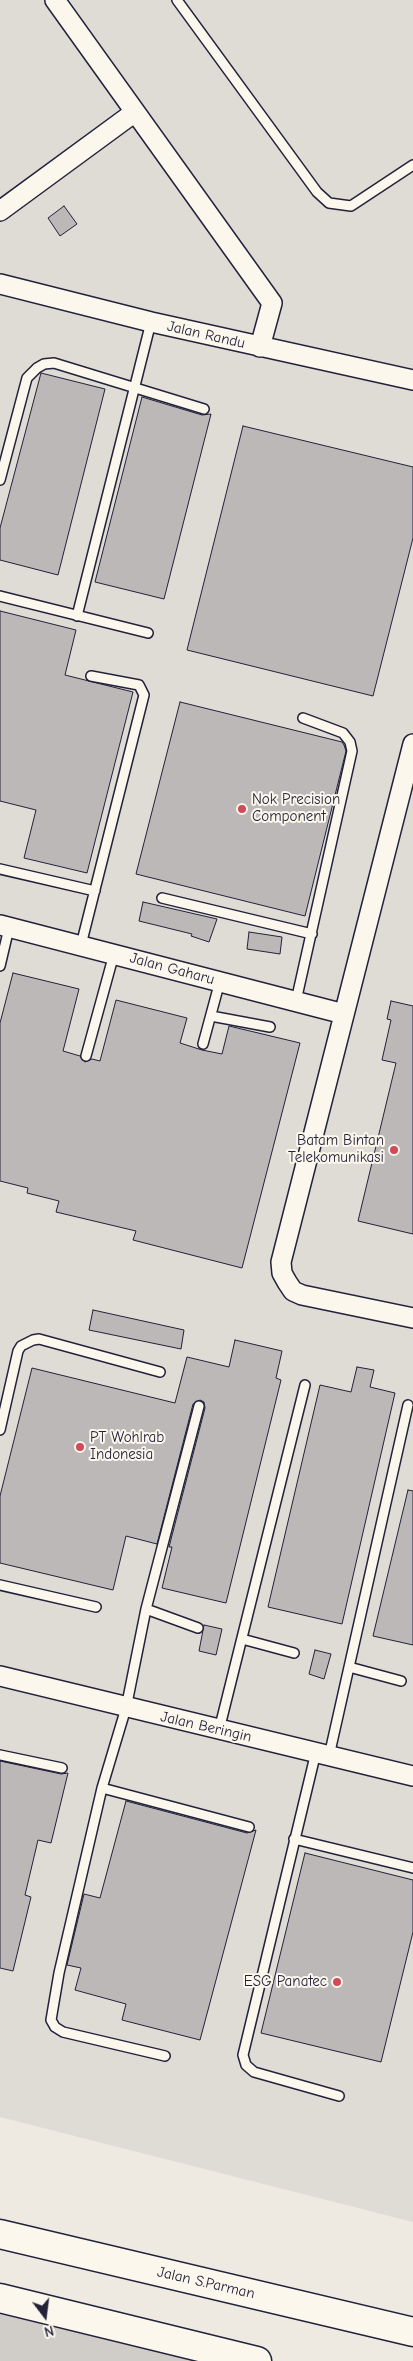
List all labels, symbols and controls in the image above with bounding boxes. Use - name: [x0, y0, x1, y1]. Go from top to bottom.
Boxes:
- street label: Jalan Randu: [165, 317, 247, 353]
- place label: Nok Precision Component: [252, 791, 340, 826]
- marker: Nok Precision Component: [236, 803, 248, 815]
- street label: Jalan Gaharu: [128, 949, 216, 989]
- place label: Batam Bintan Telekomunikasi: [288, 1132, 384, 1167]
- marker: Batam Bintan Telekomunikasi: [388, 1144, 400, 1156]
- place label: PT Wohlrab Indonesia: [90, 1429, 164, 1464]
- marker: PT Wohlrab Indonesia: [74, 1441, 86, 1453]
- street label: Jalan Beringin: [159, 1708, 253, 1746]
- place label: ESG Panatec: [244, 1973, 327, 1991]
- marker: ESG Panatec: [331, 1976, 343, 1988]
- street label: Jalan S.Parman: [156, 2263, 256, 2303]
- north arrow: [20, 2291, 70, 2341]
- text: N: [42, 2322, 56, 2340]

